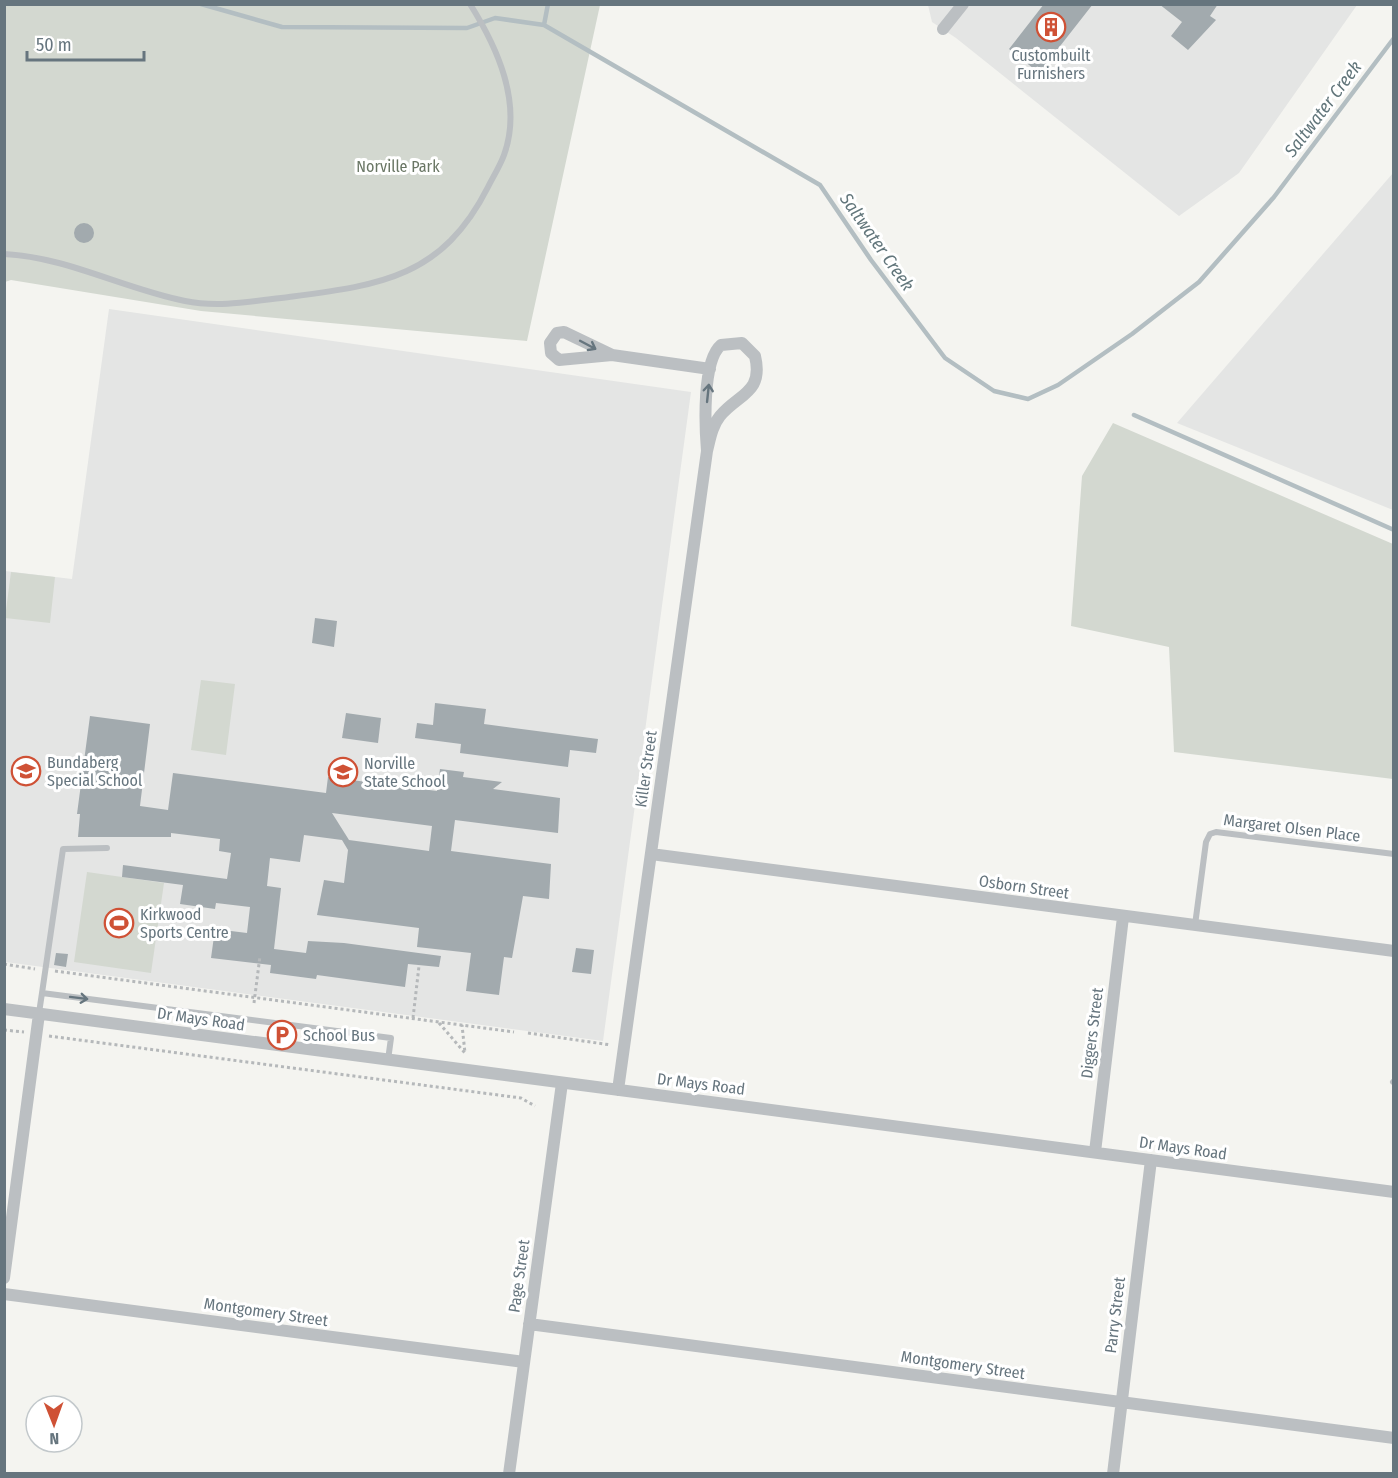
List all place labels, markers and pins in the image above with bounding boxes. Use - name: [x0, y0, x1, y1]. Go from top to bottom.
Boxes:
- building icon: Custombuilt Furnishers: [1035, 11, 1067, 43]
- place label: Custombuilt Furnishers: [1011, 46, 1091, 83]
- place label: Bundaberg Special School: [47, 753, 142, 790]
- place label: Norville State School: [364, 754, 446, 791]
- school or university icon: Bundaberg Special School: [10, 755, 42, 787]
- school or university icon: Norville State School: [327, 756, 359, 788]
- place label: Kirkwood Sports Centre: [140, 905, 229, 942]
- sports icon: Kirkwood Sports Centre: [103, 907, 135, 939]
- parking icon: School Bus: [266, 1019, 298, 1051]
- place label: School Bus: [303, 1026, 375, 1045]

